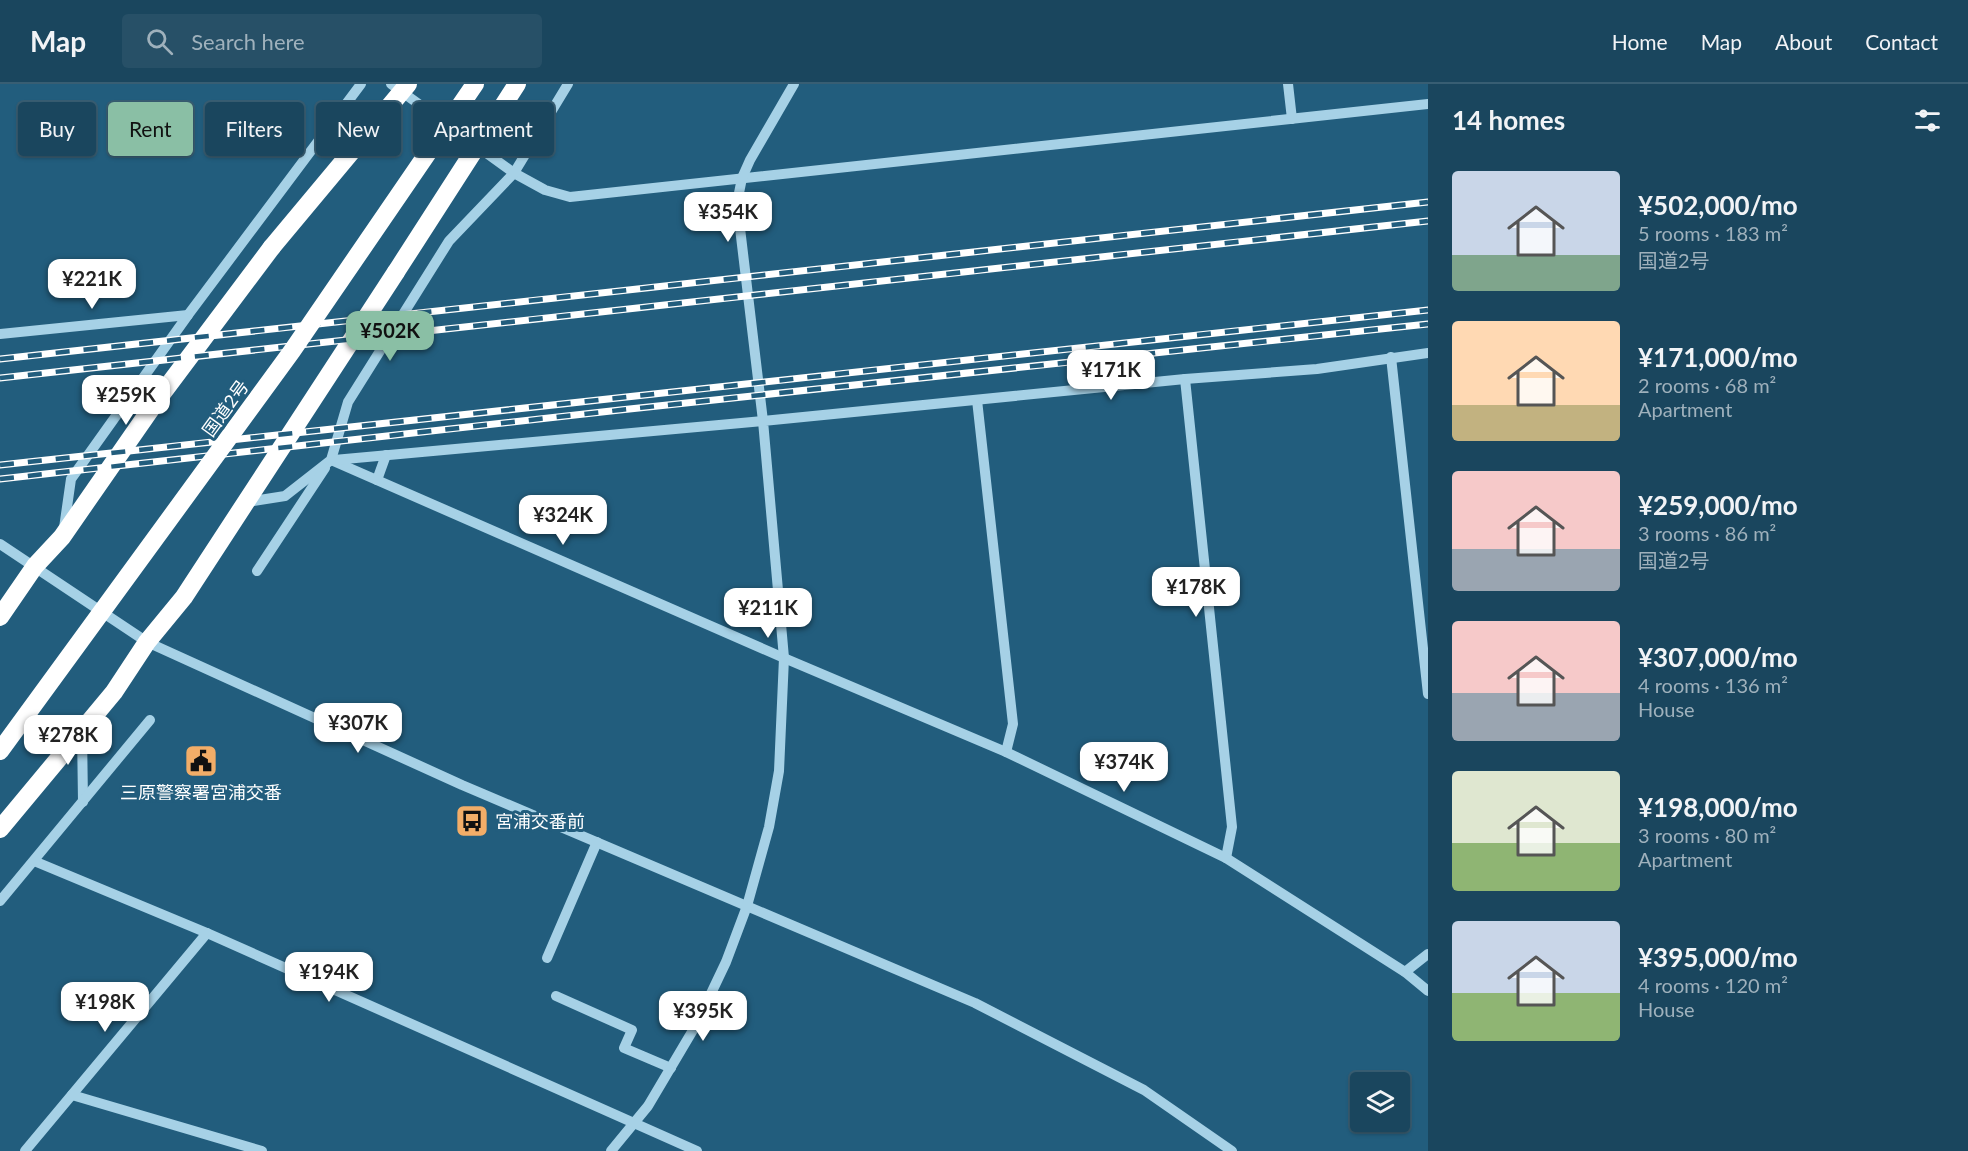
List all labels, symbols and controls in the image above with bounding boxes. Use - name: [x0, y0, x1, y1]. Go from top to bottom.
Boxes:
- search box: [122, 14, 542, 68]
- text: Map: [30, 24, 86, 58]
- icon: search: [143, 25, 176, 58]
- text: Search here: [191, 28, 305, 55]
- text: Home: [1612, 29, 1668, 54]
- text: Map: [1701, 29, 1742, 54]
- text: About: [1775, 29, 1832, 54]
- text: Contact: [1865, 29, 1938, 54]
- chip: Buy: [18, 102, 96, 156]
- chip: Rent: [108, 102, 193, 156]
- chip: Filters: [205, 102, 304, 156]
- chip: New: [316, 102, 401, 156]
- chip: Apartment: [413, 102, 554, 156]
- text: 14 homes: [1452, 104, 1565, 136]
- icon: filters: [1911, 104, 1944, 137]
- text: ¥502,000/mo: [1638, 189, 1798, 221]
- pin: ¥354K: [686, 192, 770, 243]
- icon: home: [1500, 195, 1572, 267]
- text: ¥354K: [698, 199, 758, 223]
- text: 5 rooms · 183 m²: [1638, 221, 1788, 245]
- text: 国道2号: [1638, 248, 1710, 272]
- pin: ¥221K: [50, 259, 134, 310]
- text: ¥221K: [62, 266, 122, 290]
- pin: ¥502K: [348, 311, 432, 362]
- text: ¥502K: [360, 318, 420, 342]
- text: ¥171,000/mo: [1638, 341, 1798, 373]
- icon: home: [1500, 345, 1572, 417]
- pin: ¥171K: [1069, 350, 1153, 401]
- text: ¥171K: [1081, 357, 1141, 381]
- text: 2 rooms · 68 m²: [1638, 373, 1776, 397]
- pin: ¥259K: [84, 375, 168, 426]
- street label: 国道2号: [197, 375, 253, 441]
- text: ¥259K: [96, 382, 156, 406]
- text: Apartment: [1638, 397, 1732, 421]
- text: ¥259,000/mo: [1638, 489, 1798, 521]
- pin: ¥324K: [521, 495, 605, 546]
- icon: home: [1500, 495, 1572, 567]
- text: ¥324K: [533, 502, 593, 526]
- text: 3 rooms · 86 m²: [1638, 521, 1776, 545]
- text: 国道2号: [1638, 548, 1710, 572]
- pin: ¥178K: [1154, 567, 1238, 618]
- text: ¥178K: [1166, 574, 1226, 598]
- pin: ¥211K: [726, 588, 810, 639]
- text: ¥211K: [738, 595, 798, 619]
- text: ¥307,000/mo: [1638, 641, 1798, 673]
- icon: home: [1500, 645, 1572, 717]
- text: 4 rooms · 136 m²: [1638, 673, 1788, 697]
- text: House: [1638, 697, 1695, 721]
- pin: ¥307K: [316, 703, 400, 754]
- text: ¥307K: [328, 710, 388, 734]
- pin: ¥278K: [26, 715, 110, 766]
- text: ¥278K: [38, 722, 98, 746]
- pin: ¥374K: [1082, 742, 1166, 793]
- public building icon: 三原警察署宮浦交番: [183, 743, 219, 779]
- text: ¥374K: [1094, 749, 1154, 773]
- place label: 三原警察署宮浦交番: [120, 781, 282, 803]
- text: ¥198,000/mo: [1638, 791, 1798, 823]
- icon: home: [1500, 795, 1572, 867]
- bus stop icon: 宮浦交番前: [454, 803, 490, 839]
- place label: 宮浦交番前: [495, 810, 585, 832]
- text: 3 rooms · 80 m²: [1638, 823, 1776, 847]
- text: Apartment: [1638, 847, 1732, 871]
- text: ¥395,000/mo: [1638, 941, 1798, 973]
- icon: home: [1500, 945, 1572, 1017]
- pin: ¥194K: [287, 952, 371, 1003]
- text: ¥194K: [299, 959, 359, 983]
- text: 4 rooms · 120 m²: [1638, 973, 1788, 997]
- pin: ¥198K: [63, 982, 147, 1033]
- text: ¥198K: [75, 989, 135, 1013]
- pin: ¥395K: [661, 991, 745, 1042]
- text: House: [1638, 997, 1695, 1021]
- text: ¥395K: [673, 998, 733, 1022]
- map controls: [1350, 1072, 1410, 1132]
- button: layers: [1350, 1072, 1410, 1132]

